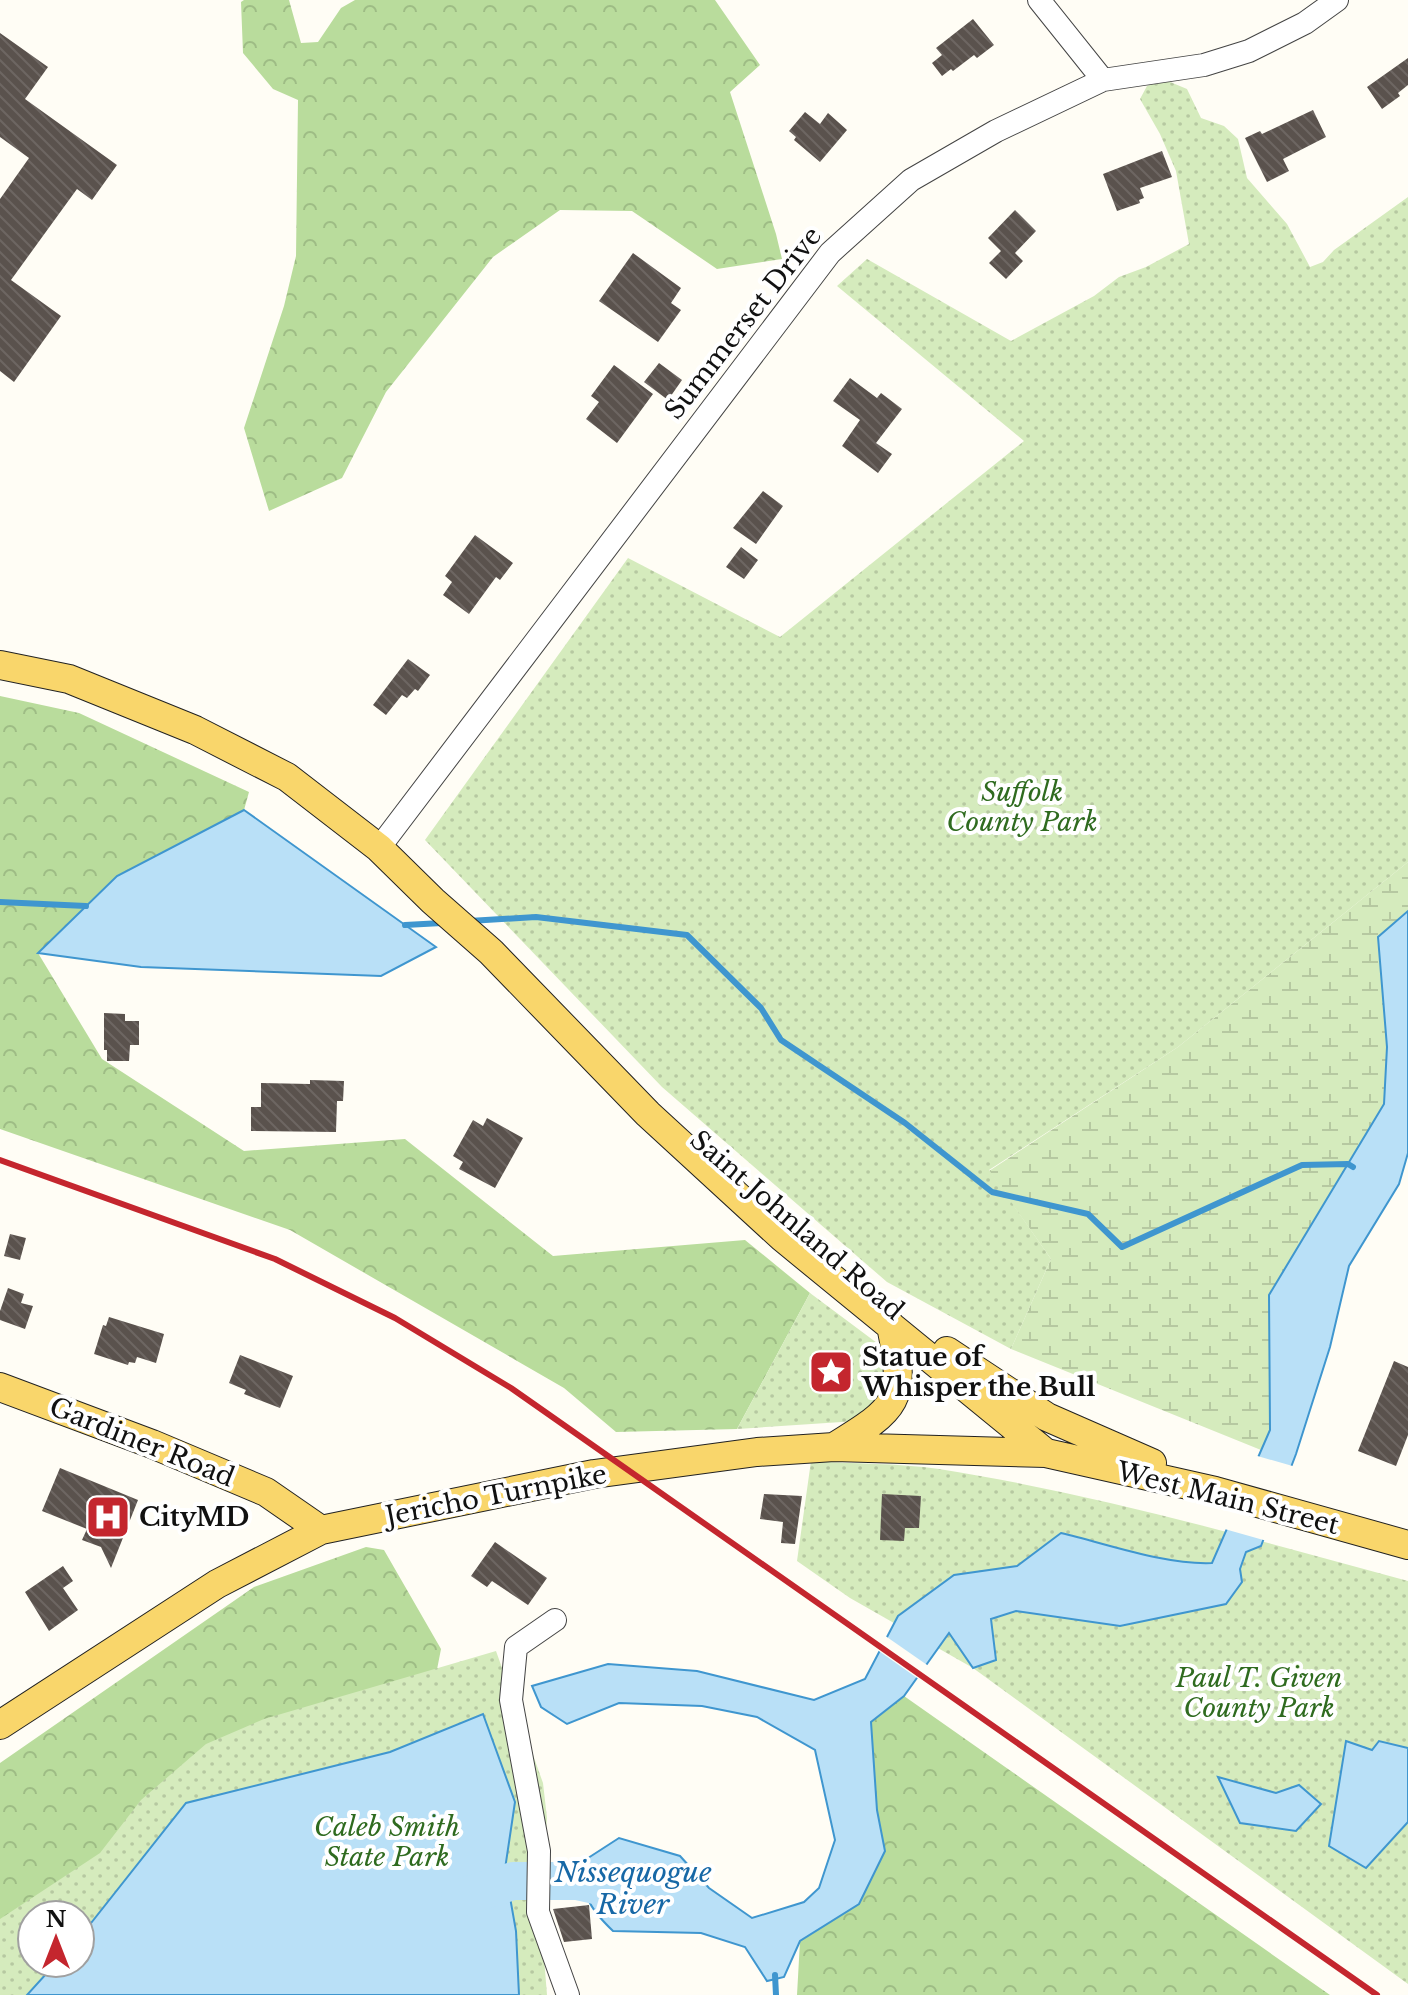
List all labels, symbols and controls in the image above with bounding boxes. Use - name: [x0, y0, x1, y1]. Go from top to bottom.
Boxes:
- street label: Summerset Drive: [658, 220, 828, 426]
- park label: Suffolk County Park: [946, 776, 1098, 838]
- street label: Saint Johnland Road: [684, 1124, 910, 1326]
- place label: Statue of Whisper the Bull: [861, 1341, 1096, 1403]
- place icon: Statue of Whisper the Bull: [807, 1348, 855, 1396]
- street label: Gardiner Road: [45, 1390, 239, 1494]
- street label: West Main Street: [1113, 1455, 1343, 1541]
- street label: Jericho Turnpike: [380, 1458, 609, 1533]
- hospital icon: CityMD: [84, 1493, 132, 1541]
- place label: CityMD: [139, 1501, 249, 1533]
- park label: Paul T. Given County Park: [1175, 1662, 1342, 1724]
- park label: Caleb Smith State Park: [314, 1811, 460, 1873]
- water label: Nissequogue River: [553, 1855, 712, 1922]
- north arrow: [16, 1899, 96, 1979]
- text: N: [46, 1906, 67, 1933]

